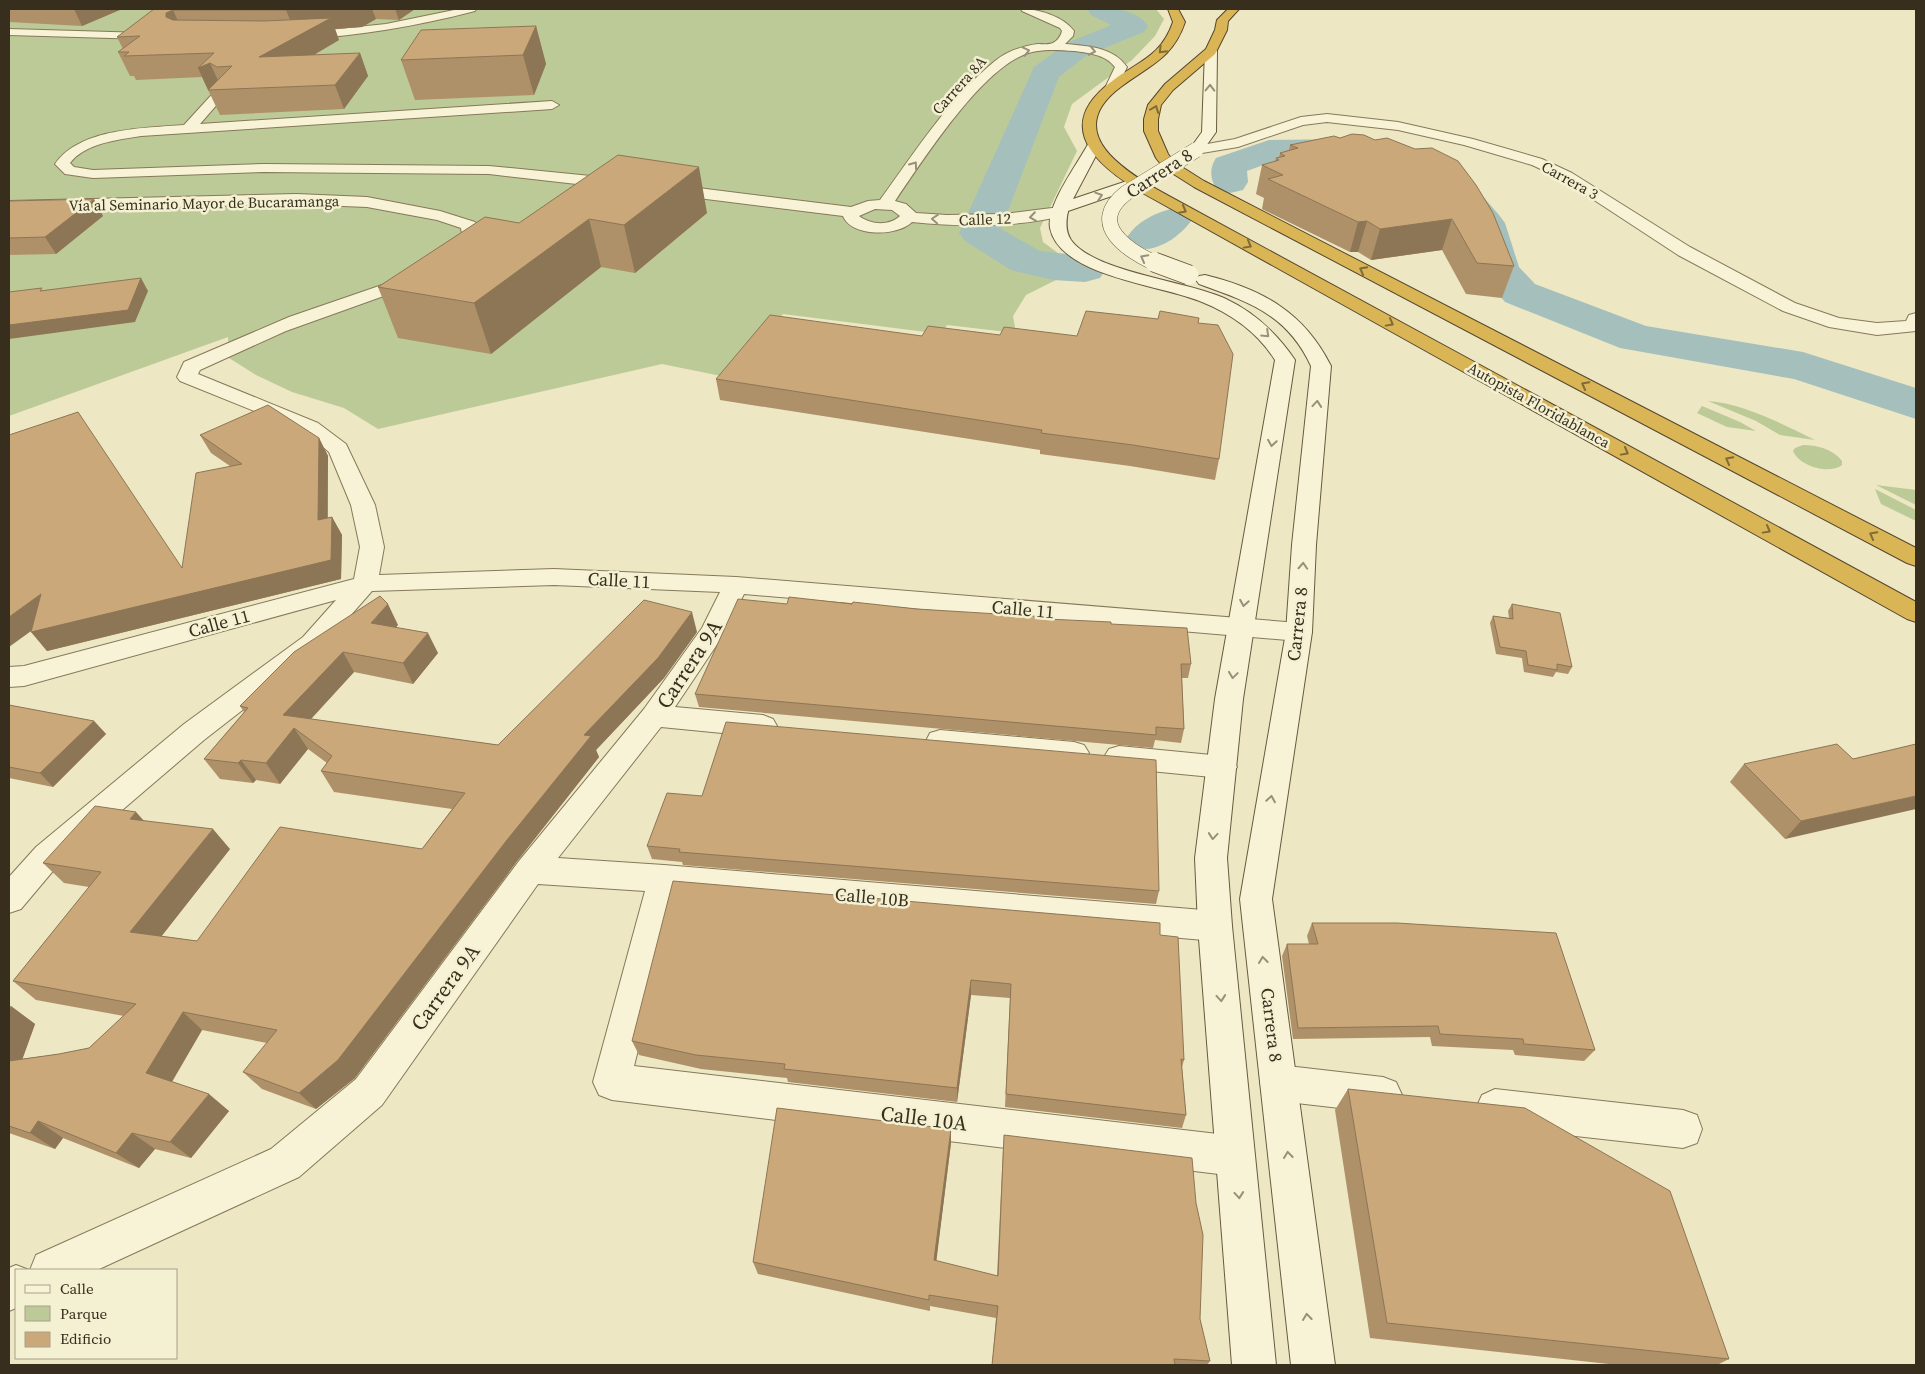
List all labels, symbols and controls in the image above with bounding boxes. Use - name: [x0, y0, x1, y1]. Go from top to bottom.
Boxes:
- one-way arrow: [1159, 44, 1168, 53]
- one-way arrow: [1088, 45, 1097, 56]
- one-way arrow: [1021, 46, 1030, 57]
- street label: Carrera 8A: [927, 51, 991, 119]
- one-way arrow: [1205, 84, 1216, 92]
- one-way arrow: [1149, 105, 1159, 114]
- street label: Carrera 8: [1121, 142, 1197, 204]
- street label: Carrera 3: [1538, 156, 1602, 204]
- one-way arrow: [908, 161, 917, 170]
- street label: Vía al Seminario Mayor de Bucaramanga: [68, 190, 340, 216]
- one-way arrow: [1094, 191, 1102, 201]
- one-way arrow: [1178, 204, 1187, 214]
- street label: Calle 12: [959, 208, 1011, 230]
- one-way arrow: [1028, 211, 1037, 221]
- one-way arrow: [931, 214, 939, 225]
- one-way arrow: [1243, 239, 1252, 249]
- one-way arrow: [1140, 254, 1149, 264]
- one-way arrow: [1359, 266, 1368, 276]
- one-way arrow: [1385, 317, 1394, 327]
- one-way arrow: [1261, 328, 1270, 337]
- street label: Autopista Floridablanca: [1464, 357, 1614, 453]
- one-way arrow: [1581, 381, 1590, 391]
- one-way arrow: [1312, 400, 1323, 408]
- one-way arrow: [1267, 439, 1278, 447]
- one-way arrow: [1619, 446, 1628, 456]
- one-way arrow: [1725, 456, 1734, 466]
- one-way arrow: [1762, 524, 1771, 534]
- one-way arrow: [1869, 531, 1878, 541]
- one-way arrow: [1297, 562, 1308, 570]
- street label: Calle 11: [587, 566, 651, 594]
- street label: Carrera 8: [1281, 586, 1313, 662]
- street label: Calle 11: [991, 594, 1055, 624]
- one-way arrow: [1240, 599, 1250, 608]
- street label: Calle 11: [186, 603, 252, 643]
- street label: Carrera 9A: [649, 614, 729, 714]
- one-way arrow: [1228, 671, 1238, 679]
- one-way arrow: [1265, 794, 1275, 803]
- one-way arrow: [1208, 833, 1219, 841]
- street label: Calle 10B: [834, 881, 910, 913]
- street label: Carrera 9A: [404, 938, 486, 1036]
- one-way arrow: [1258, 955, 1269, 963]
- street label: Carrera 8: [1255, 987, 1289, 1063]
- one-way arrow: [1215, 995, 1226, 1003]
- street label: Calle 10A: [879, 1098, 969, 1138]
- one-way arrow: [1283, 1151, 1294, 1159]
- one-way arrow: [1233, 1191, 1244, 1199]
- legend: [15, 1269, 178, 1359]
- text: Calle: [60, 1278, 94, 1299]
- text: Parque: [60, 1303, 108, 1324]
- one-way arrow: [1302, 1313, 1313, 1321]
- text: Edificio: [60, 1328, 111, 1349]

